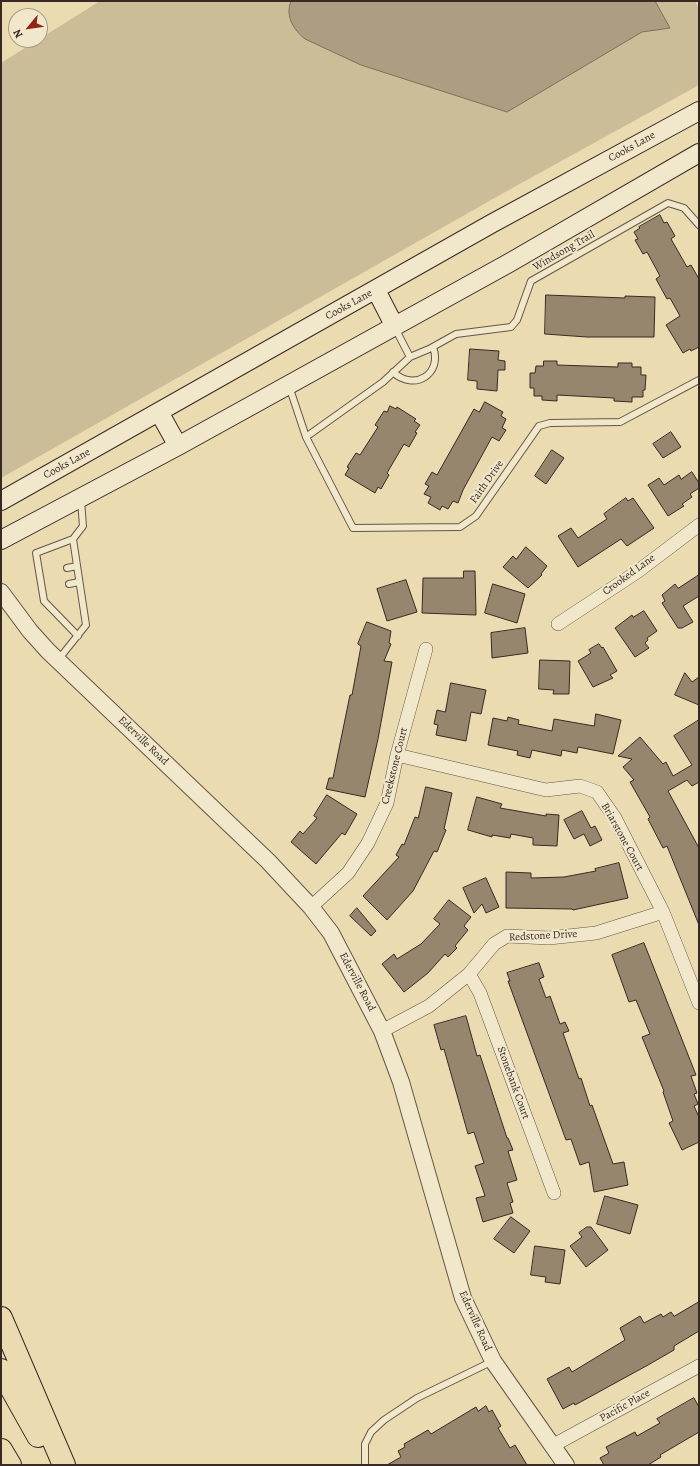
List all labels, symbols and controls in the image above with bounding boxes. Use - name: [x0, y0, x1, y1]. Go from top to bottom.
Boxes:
- north arrow: [8, 8, 48, 48]
- text: N: [9, 26, 26, 41]
- street label: Cooks Lane: [606, 129, 658, 165]
- street label: Windsong Trail: [531, 228, 597, 274]
- street label: Cooks Lane: [323, 287, 375, 323]
- street label: Cooks Lane: [41, 446, 93, 482]
- street label: Faith Drive: [467, 458, 507, 506]
- street label: Crooked Lane: [600, 552, 658, 598]
- street label: Ederville Road: [115, 714, 171, 768]
- street label: Creekstone Court: [379, 726, 411, 806]
- street label: Briarstone Court: [598, 801, 646, 873]
- street label: Redstone Drive: [508, 928, 578, 944]
- street label: Ederville Road: [336, 950, 378, 1014]
- street label: Stonebank Court: [494, 1045, 532, 1121]
- street label: Ederville Road: [456, 1289, 494, 1353]
- street label: Pacific Place: [598, 1387, 652, 1425]

